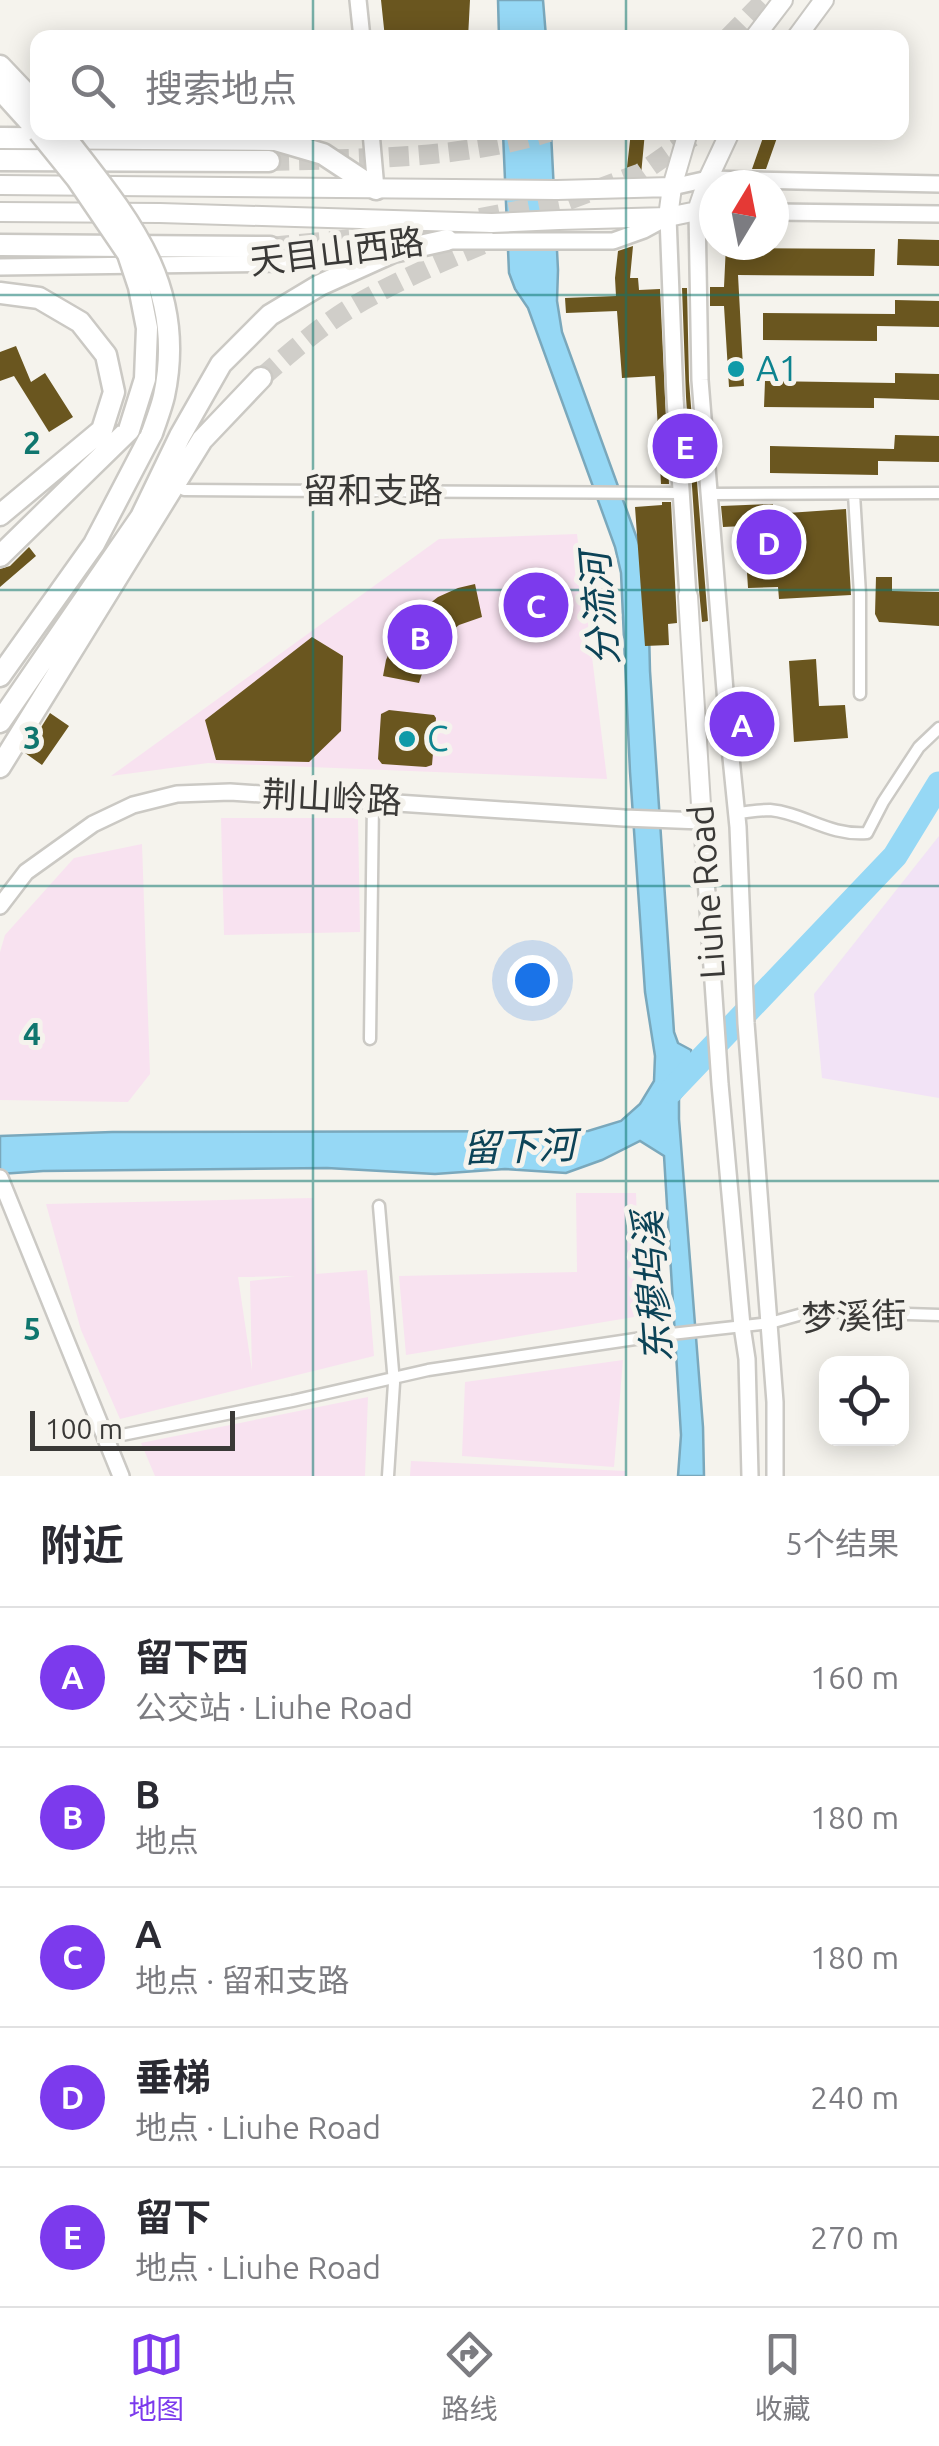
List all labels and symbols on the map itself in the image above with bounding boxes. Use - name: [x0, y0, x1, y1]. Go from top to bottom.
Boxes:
- north arrow: [699, 170, 789, 260]
- street label: 天目山西路: [248, 220, 426, 282]
- place label: A1: [756, 348, 799, 388]
- marker: A1: [725, 358, 747, 380]
- pin: E: [652, 408, 718, 484]
- text: 2: [23, 424, 41, 460]
- street label: 留和支路: [303, 470, 443, 510]
- pin: D: [736, 504, 802, 580]
- water label: 分流河: [573, 544, 625, 668]
- pin: C: [504, 568, 568, 642]
- pin: B: [388, 600, 452, 674]
- pin: A: [710, 686, 774, 762]
- place label: C: [427, 718, 448, 758]
- text: 3: [23, 719, 41, 755]
- marker: C: [396, 728, 418, 750]
- street label: 荆山岭路: [261, 773, 403, 821]
- street label: Liuhe Road: [680, 804, 732, 980]
- your location: [507, 955, 558, 1006]
- text: 4: [23, 1015, 41, 1051]
- water label: 留下河: [461, 1123, 584, 1169]
- water label: 东穆坞溪: [625, 1206, 678, 1364]
- street label: 梦溪街: [801, 1294, 907, 1338]
- text: 5: [23, 1310, 41, 1346]
- scale bar: [30, 1406, 235, 1450]

